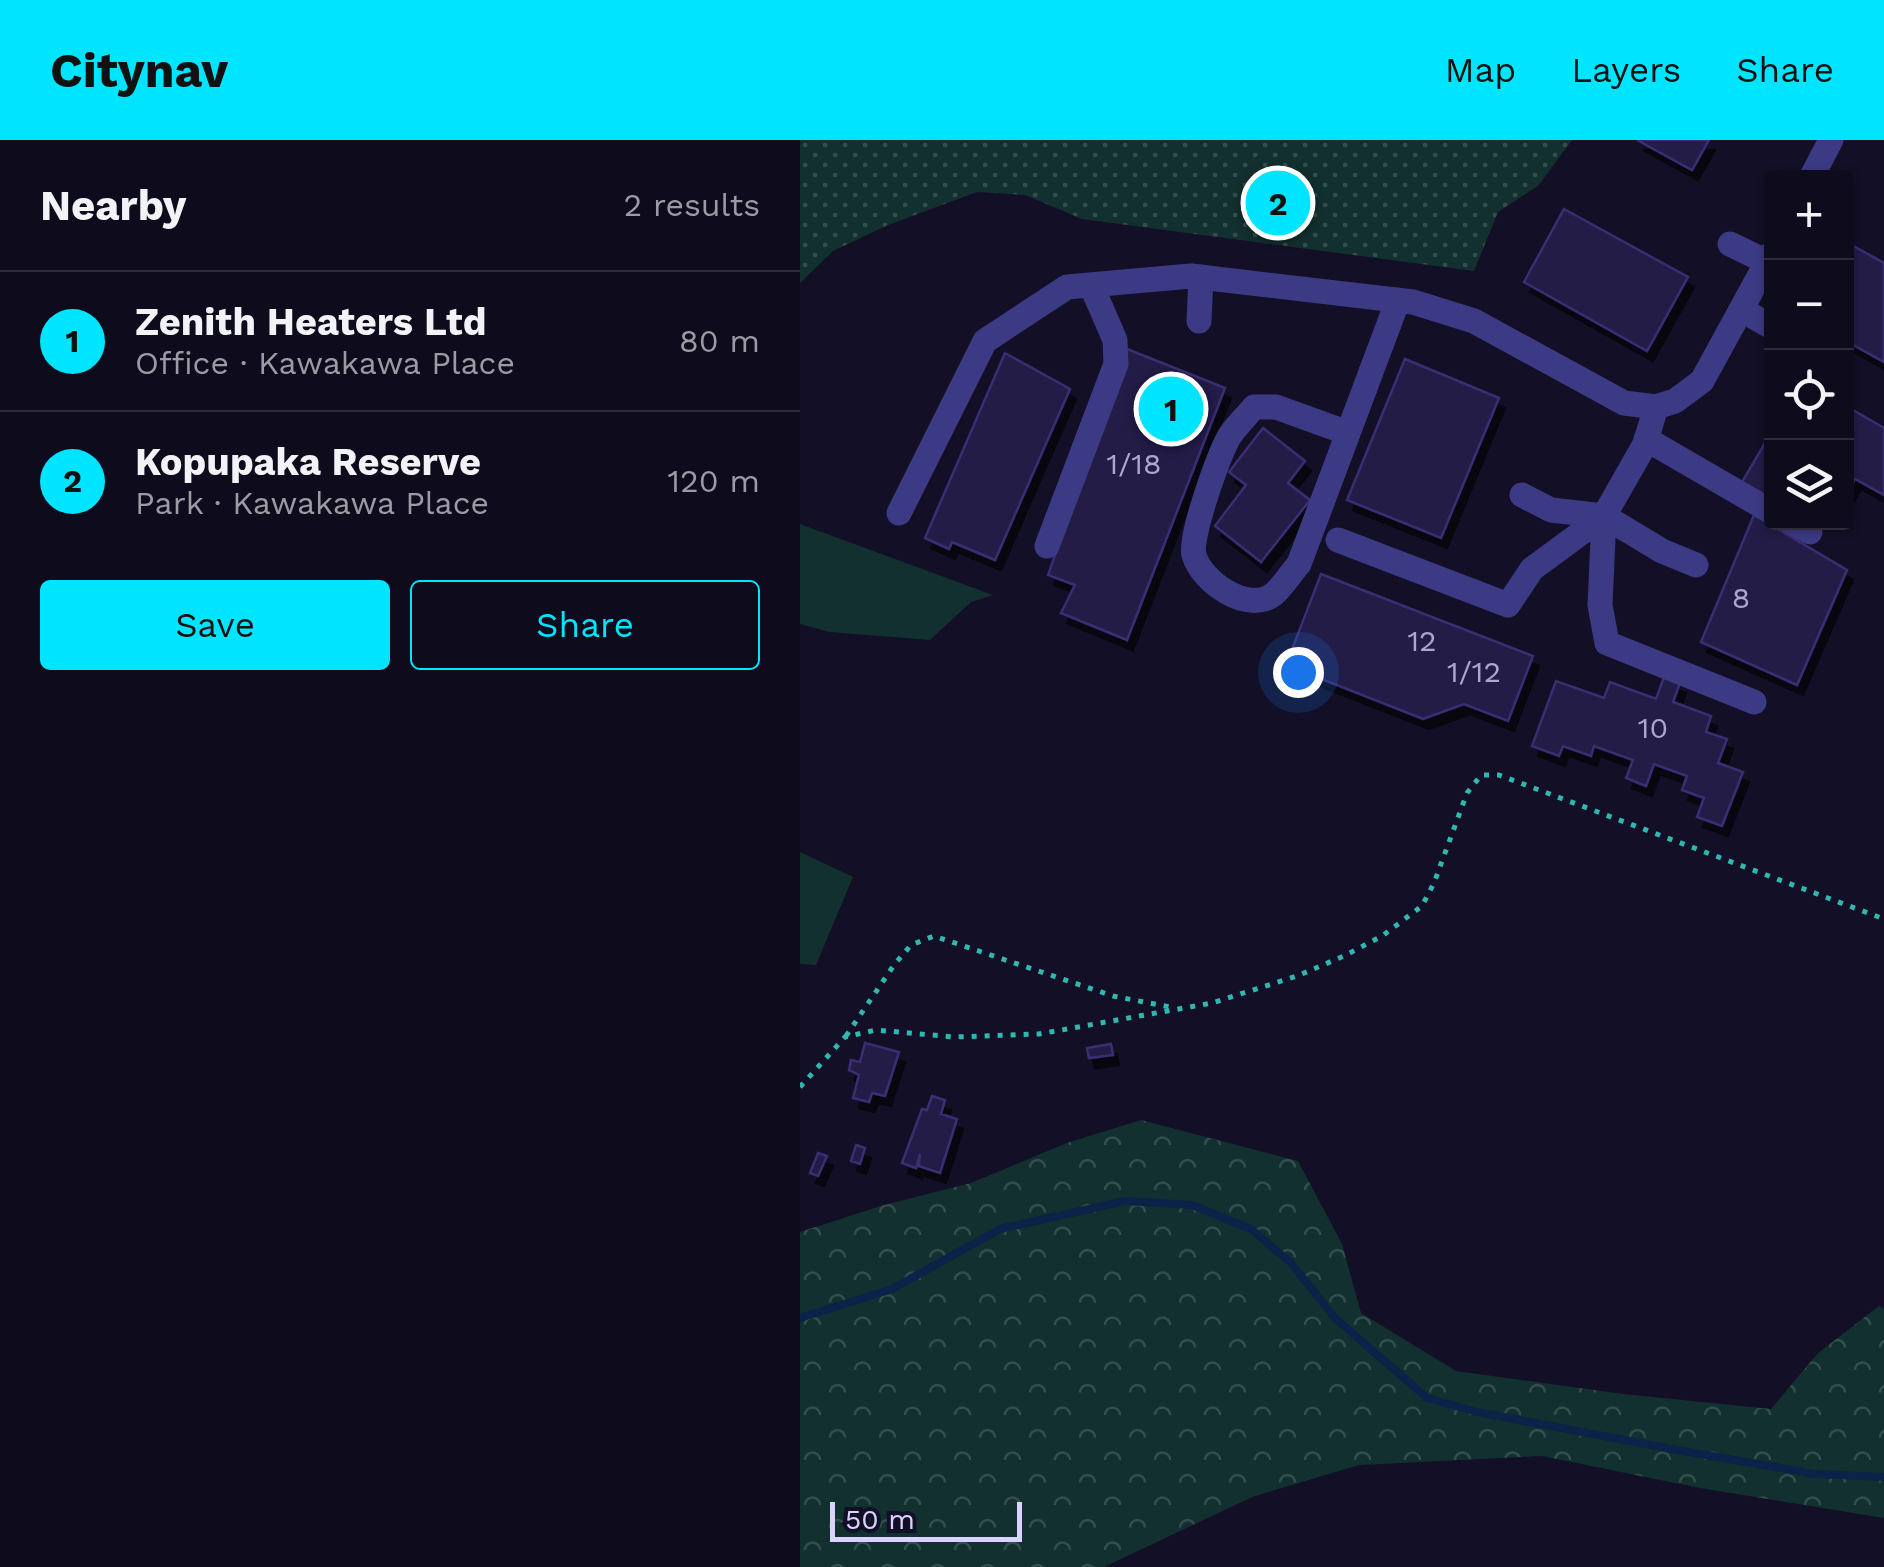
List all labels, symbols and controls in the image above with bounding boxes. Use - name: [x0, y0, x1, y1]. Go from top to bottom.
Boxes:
- text: Citynav: [50, 42, 228, 99]
- text: Map: [1445, 49, 1516, 91]
- text: Layers: [1571, 49, 1681, 91]
- text: Share: [1736, 49, 1834, 91]
- pin: 2: [1246, 166, 1310, 240]
- map controls: [1764, 170, 1854, 530]
- button: +: [1764, 170, 1854, 260]
- text: Nearby: [40, 181, 187, 230]
- text: 2 results: [623, 186, 760, 224]
- button: −: [1764, 260, 1854, 350]
- text: Zenith Heaters Ltd: [135, 300, 487, 344]
- text: 1: [66, 322, 79, 360]
- text: 80 m: [679, 322, 760, 360]
- text: Office · Kawakawa Place: [135, 344, 515, 382]
- button: locate: [1764, 350, 1854, 440]
- pin: 1: [1138, 372, 1204, 446]
- text: Kopupaka Reserve: [135, 440, 481, 484]
- button: layers: [1764, 440, 1854, 530]
- house number: 1/18: [1107, 446, 1162, 481]
- text: 2: [63, 462, 82, 500]
- text: 120 m: [668, 462, 760, 500]
- text: Park · Kawakawa Place: [135, 484, 489, 522]
- button: Save: [40, 580, 390, 670]
- button: Share: [410, 580, 760, 670]
- house number: 8: [1732, 580, 1750, 615]
- house number: 12: [1407, 623, 1437, 658]
- your location: [1273, 647, 1324, 698]
- house number: 1/12: [1447, 654, 1501, 689]
- house number: 10: [1638, 710, 1668, 745]
- scale bar: [830, 1497, 1022, 1542]
- text: 50 m: [845, 1503, 915, 1536]

